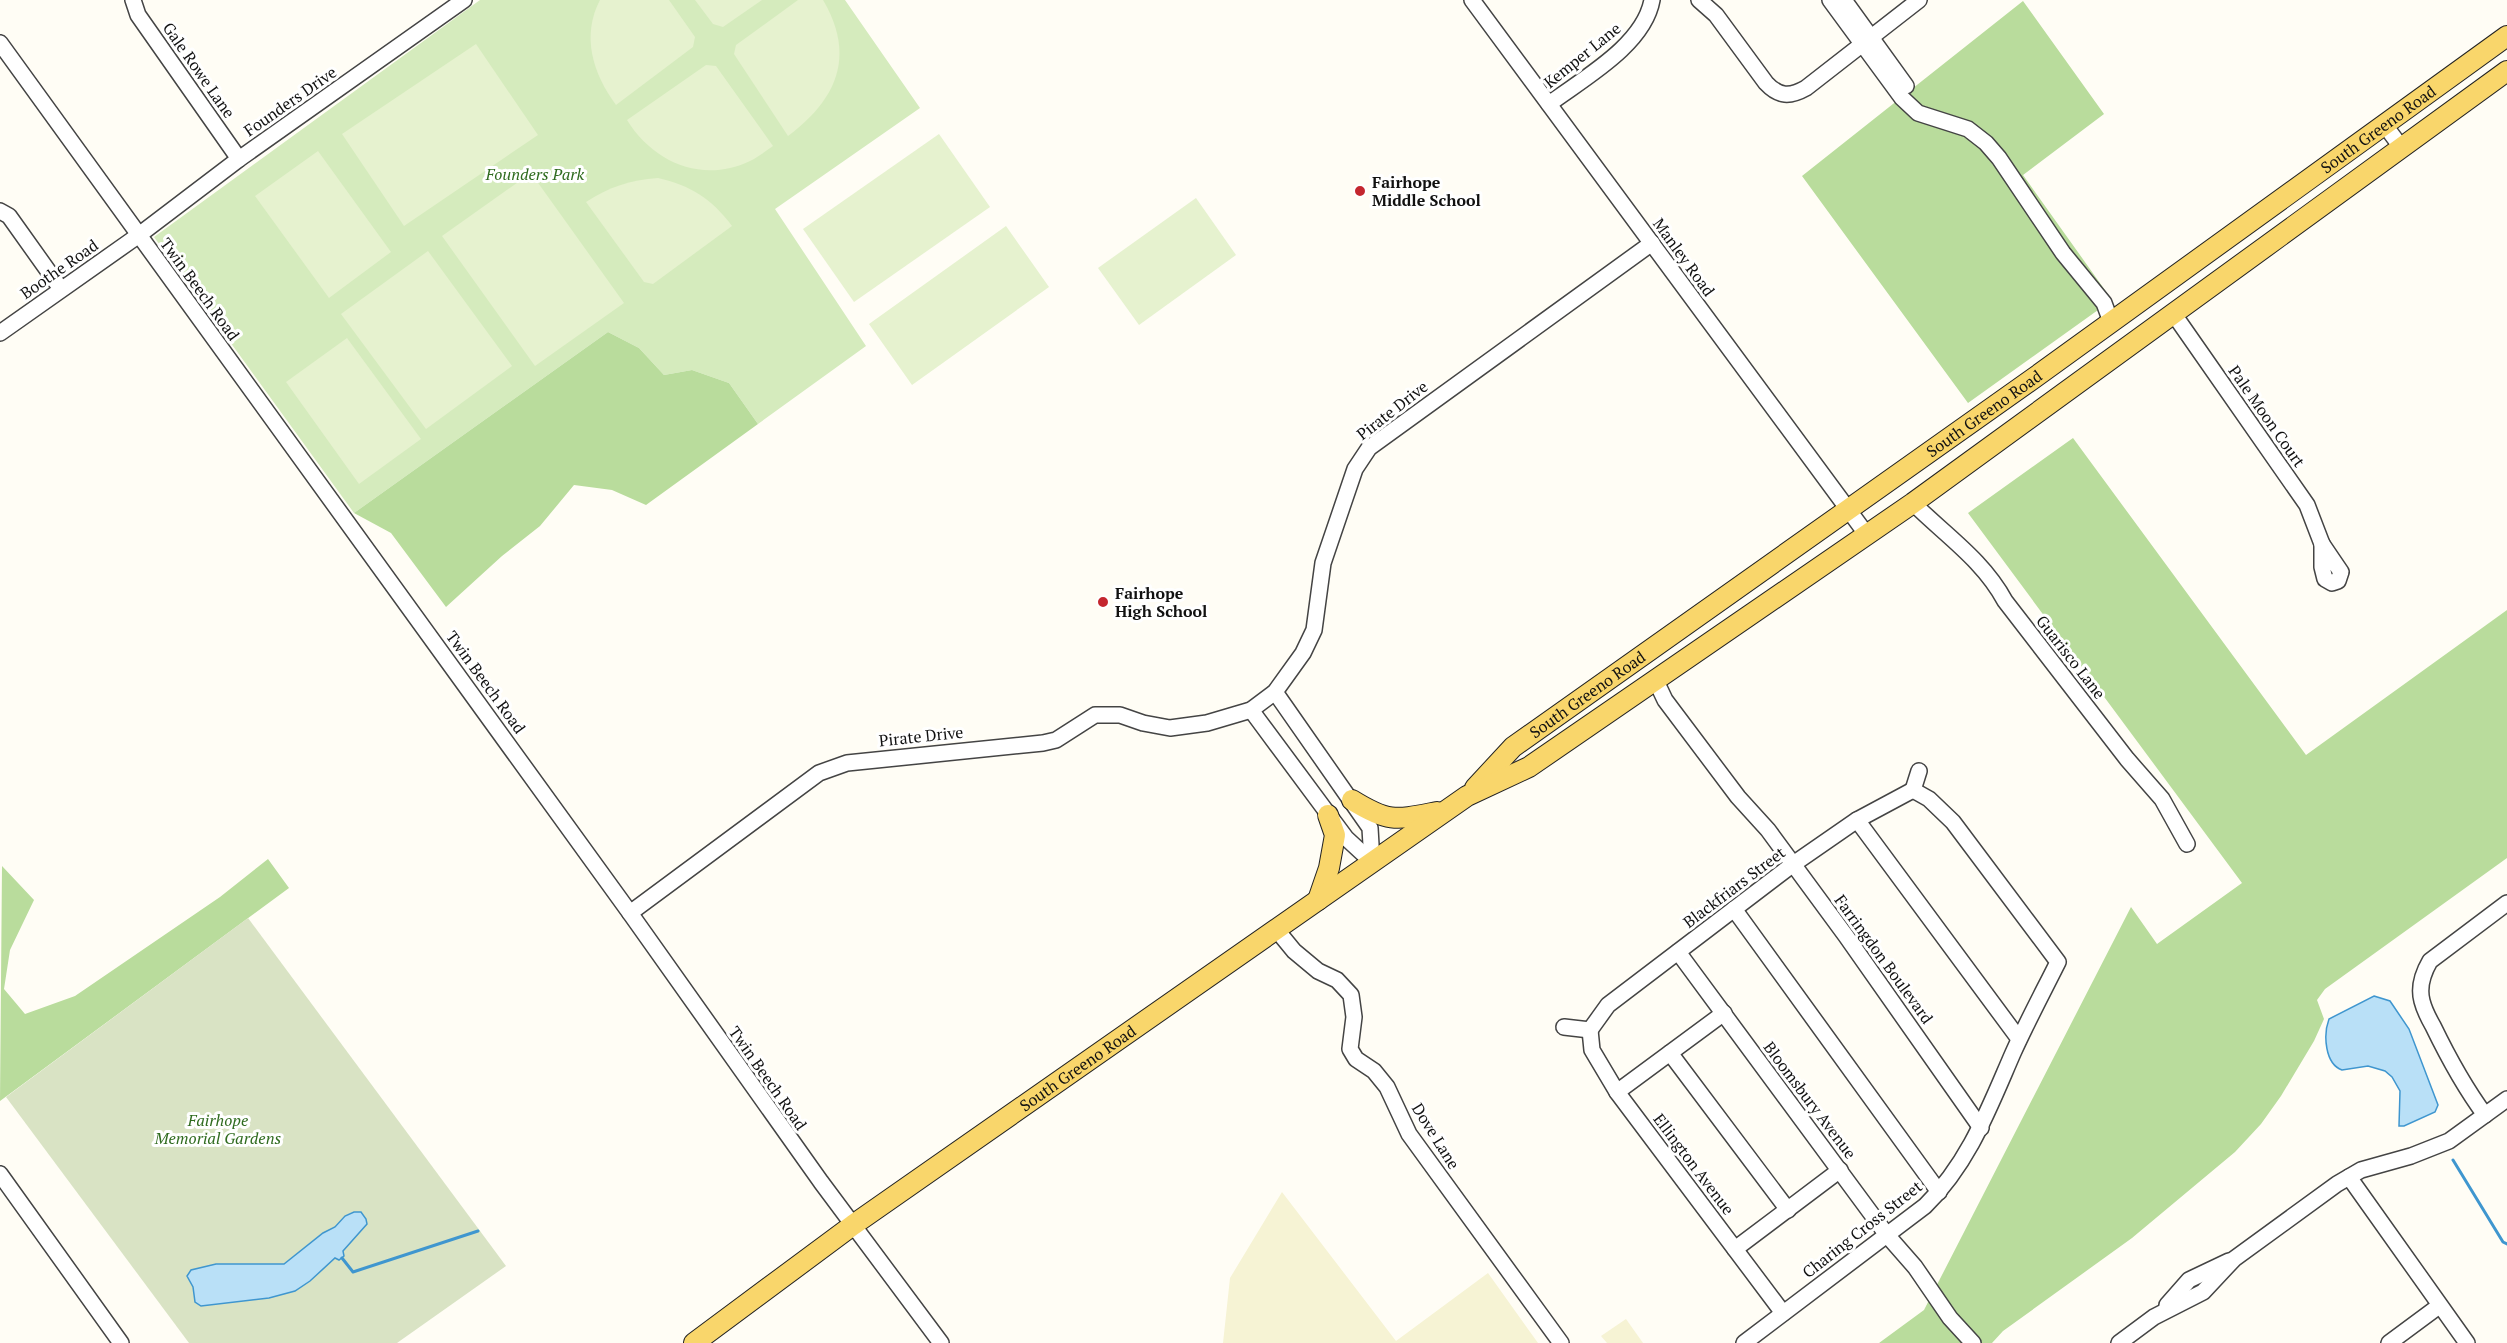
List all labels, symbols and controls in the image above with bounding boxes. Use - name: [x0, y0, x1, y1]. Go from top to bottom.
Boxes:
- street label: Kemper Lane: [1539, 17, 1625, 93]
- street label: Gale Rowe Lane: [158, 18, 240, 122]
- street label: Founders Drive: [239, 61, 341, 141]
- street label: South Greeno Road: [2316, 80, 2440, 178]
- park label: Founders Park: [485, 163, 584, 185]
- place label: Fairhope Middle School: [1372, 171, 1481, 211]
- marker: Fairhope Middle School: [1353, 184, 1367, 198]
- street label: Manley Road: [1648, 213, 1720, 301]
- street label: Twin Beech Road: [155, 233, 245, 345]
- street label: Boothe Road: [16, 234, 102, 304]
- street label: Pale Moon Court: [2224, 361, 2310, 471]
- street label: South Greeno Road: [1922, 365, 2046, 462]
- street label: Pirate Drive: [1352, 375, 1432, 445]
- place label: Fairhope High School: [1115, 582, 1207, 622]
- marker: Fairhope High School: [1096, 595, 1110, 609]
- street label: Guarisco Lane: [2031, 611, 2111, 703]
- street label: Twin Beech Road: [441, 626, 531, 738]
- street label: South Greeno Road: [1525, 646, 1650, 743]
- street label: Pirate Drive: [878, 721, 964, 751]
- street label: Blackfriars Street: [1678, 841, 1790, 933]
- street label: Farringdon Boulevard: [1830, 890, 1938, 1028]
- street label: South Greeno Road: [1015, 1020, 1140, 1116]
- street label: Twin Beech Road: [724, 1022, 812, 1134]
- street label: Bloomsbury Avenue: [1759, 1037, 1861, 1163]
- street label: Dove Lane: [1407, 1099, 1465, 1173]
- park label: Fairhope Memorial Gardens: [154, 1109, 281, 1149]
- street label: Ellington Avenue: [1649, 1109, 1739, 1219]
- street label: Charing Cross Street: [1798, 1175, 1926, 1283]

